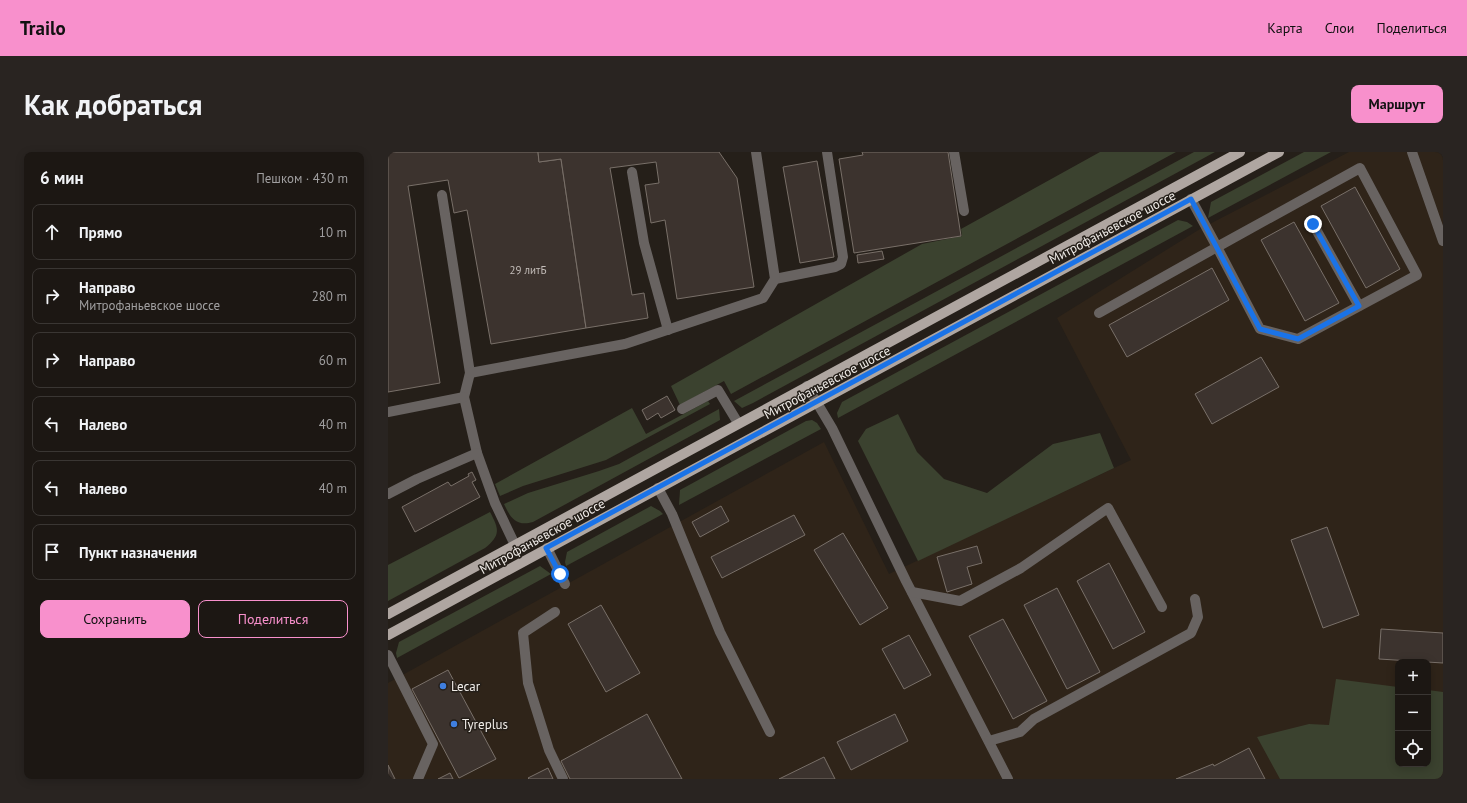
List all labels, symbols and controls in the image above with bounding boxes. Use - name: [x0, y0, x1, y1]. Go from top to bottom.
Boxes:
- text: Trailo: [20, 16, 66, 40]
- text: Карта: [1267, 19, 1303, 37]
- text: Слои: [1325, 19, 1354, 37]
- text: Поделиться: [1376, 19, 1447, 37]
- button: Маршрут: [1351, 85, 1443, 123]
- text: Как добраться: [24, 86, 202, 123]
- text: 6 мин: [40, 167, 84, 189]
- text: Пешком · 430 m: [256, 170, 348, 187]
- street label: Митрофаньевское шоссе: [1046, 187, 1179, 268]
- route end: [1304, 215, 1322, 233]
- icon: ahead: [41, 221, 63, 243]
- text: Прямо: [79, 223, 122, 242]
- text: 10 m: [319, 224, 347, 241]
- house number: 29 литБ: [510, 263, 546, 277]
- text: Направо: [79, 278, 135, 297]
- icon: right: [41, 285, 63, 307]
- text: 280 m: [312, 288, 347, 305]
- text: Митрофаньевское шоссе: [79, 297, 220, 314]
- street label: Митрофаньевское шоссе: [761, 342, 894, 423]
- icon: right: [41, 349, 63, 371]
- text: Направо: [79, 351, 135, 370]
- text: 60 m: [319, 352, 347, 369]
- icon: left: [41, 413, 63, 435]
- text: Налево: [79, 415, 127, 434]
- text: 40 m: [319, 416, 347, 433]
- icon: left: [41, 477, 63, 499]
- text: Налево: [79, 479, 127, 498]
- text: 40 m: [319, 480, 347, 497]
- street label: Митрофаньевское шоссе: [476, 495, 608, 578]
- icon: arrive: [41, 541, 63, 563]
- text: Пункт назначения: [79, 543, 197, 562]
- route start: [551, 565, 569, 583]
- button: Сохранить: [40, 600, 190, 638]
- button: Поделиться: [198, 600, 348, 638]
- map controls: [1395, 659, 1431, 767]
- button: +: [1395, 659, 1431, 695]
- place label: Lecar: [451, 678, 481, 695]
- marker: Lecar: [438, 681, 448, 691]
- button: −: [1395, 695, 1431, 731]
- place label: Tyreplus: [462, 716, 508, 733]
- marker: Tyreplus: [449, 719, 459, 729]
- button: locate: [1395, 731, 1431, 767]

